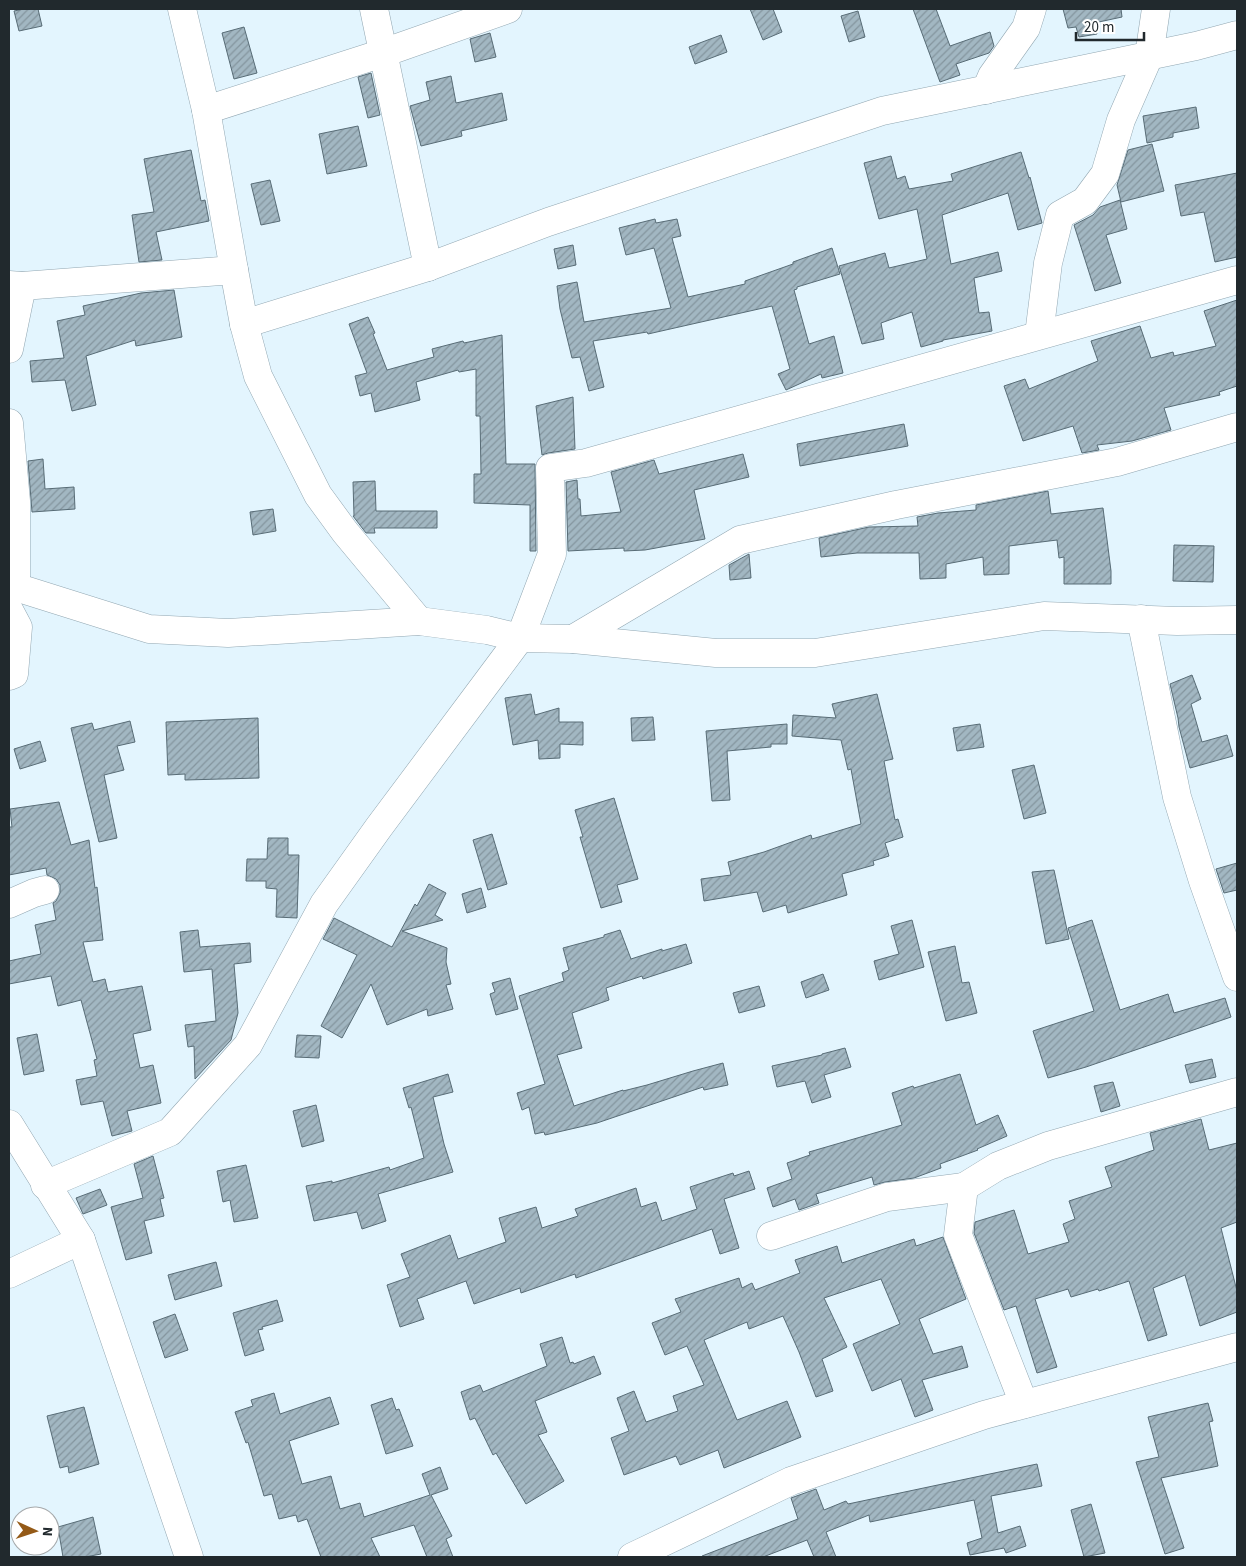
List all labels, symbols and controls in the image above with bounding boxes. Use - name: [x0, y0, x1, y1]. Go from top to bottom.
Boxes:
- scale bar: [1076, 10, 1144, 42]
- text: 20 m: [1084, 17, 1114, 38]
- north arrow: [10, 1506, 60, 1556]
- text: N: [37, 1526, 57, 1537]

